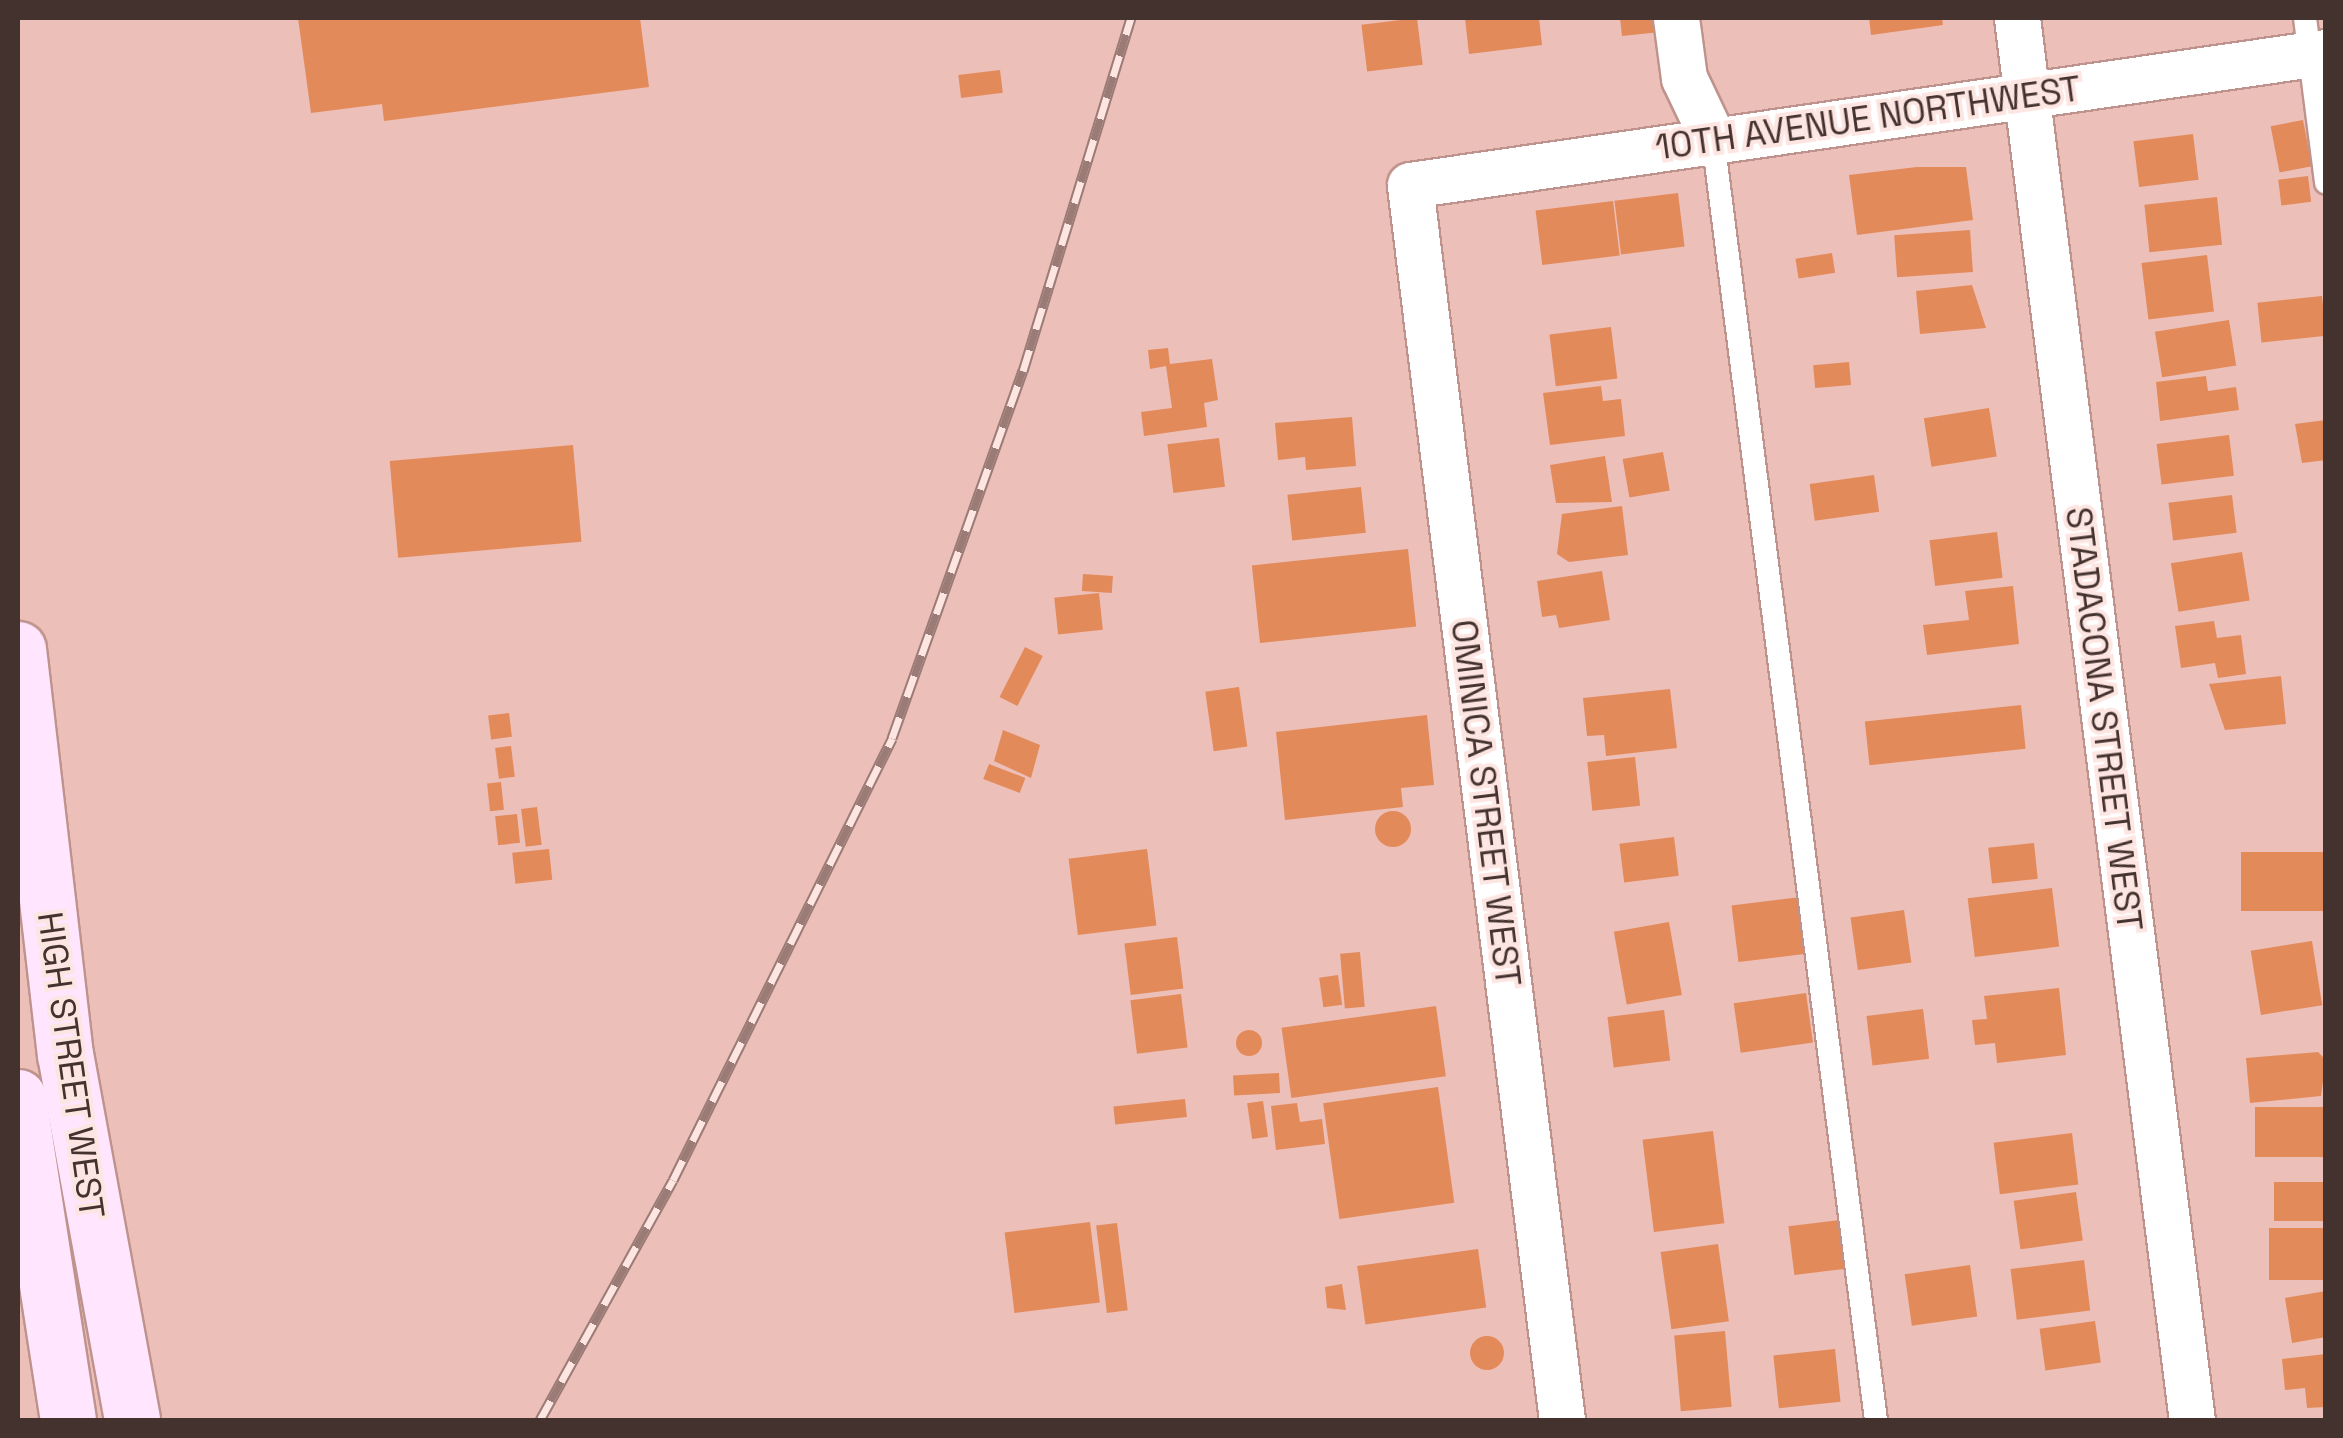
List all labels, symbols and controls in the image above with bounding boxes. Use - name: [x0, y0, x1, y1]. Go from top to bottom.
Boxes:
- street label: 10TH AVENUE NORTHWEST: [1652, 67, 2084, 169]
- street label: STADACONA STREET WEST: [2057, 504, 2151, 934]
- street label: OMINICA STREET WEST: [1443, 616, 1529, 990]
- street label: HIGH STREET WEST: [29, 909, 113, 1221]

